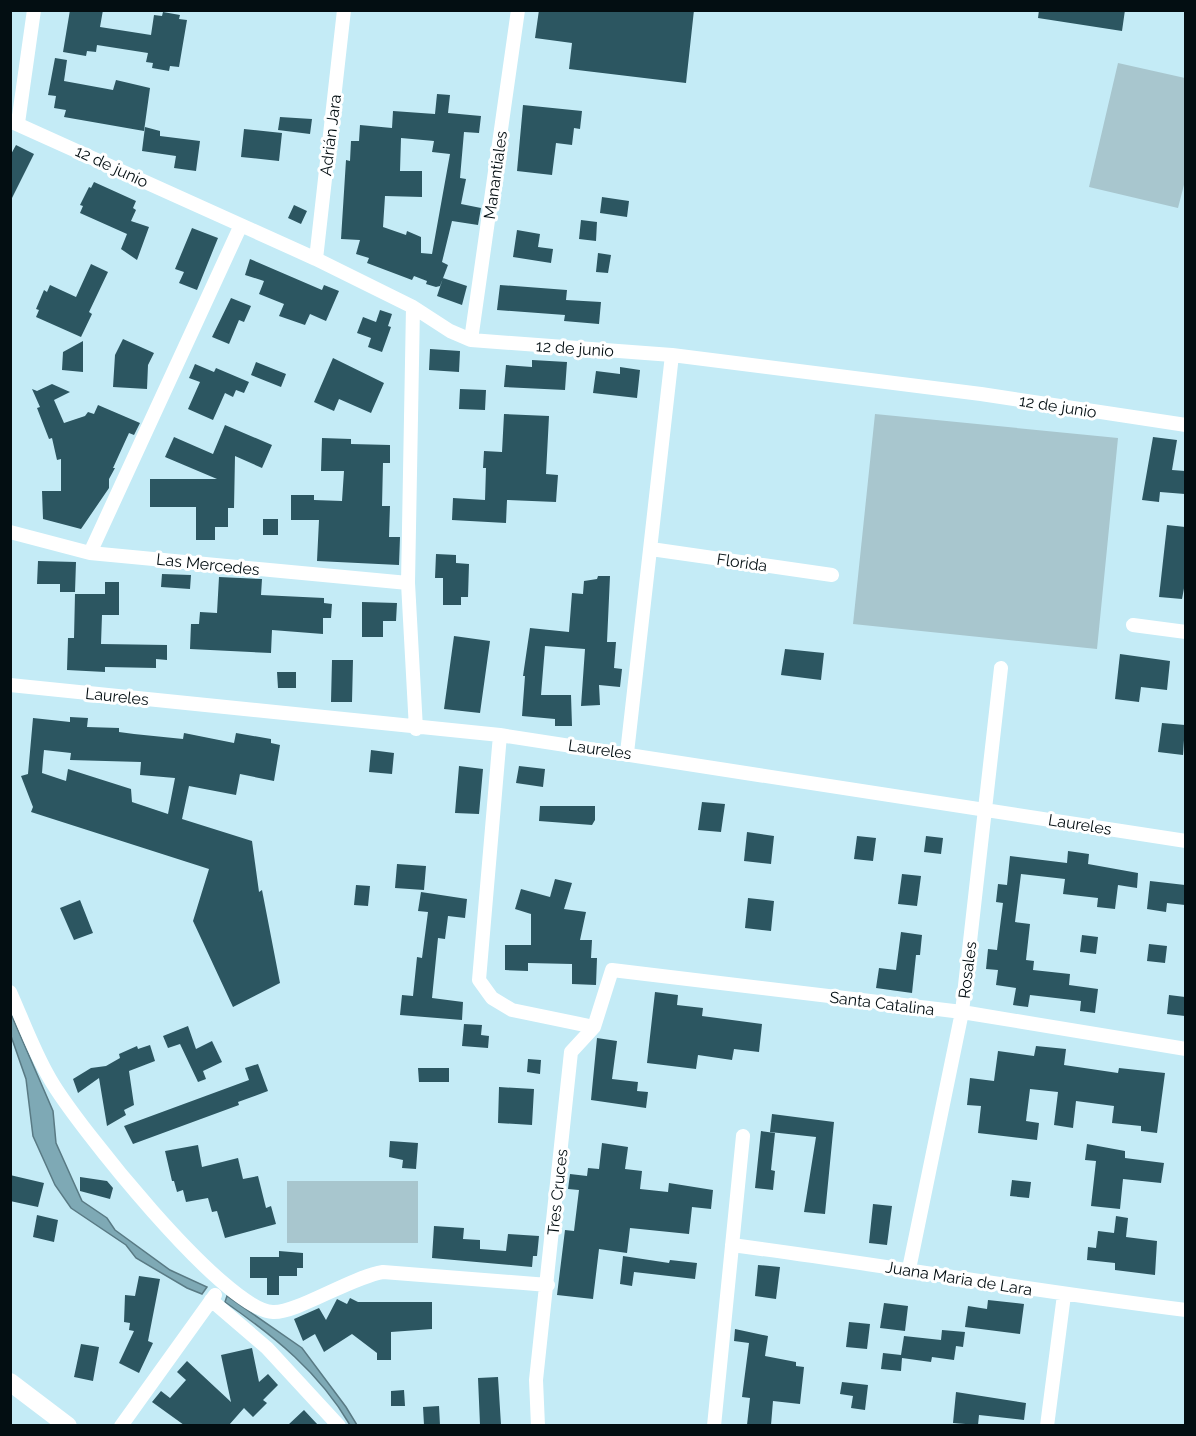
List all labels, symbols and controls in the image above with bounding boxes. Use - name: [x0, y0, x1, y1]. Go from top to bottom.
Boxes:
- street label: Adrián Jara: [316, 93, 345, 177]
- street label: Manantiales: [480, 129, 511, 220]
- street label: 12 de junio: [72, 141, 151, 192]
- street label: 12 de junio: [535, 336, 615, 361]
- street label: 12 de junio: [1018, 391, 1098, 422]
- street label: Las Mercedes: [155, 550, 261, 579]
- street label: Florida: [715, 550, 769, 575]
- street label: Laureles: [84, 684, 150, 709]
- street label: Laureles: [567, 736, 633, 763]
- street label: Laureles: [1047, 810, 1113, 839]
- street label: Rosales: [955, 940, 980, 1000]
- street label: Santa Catalina: [828, 988, 935, 1019]
- street label: Tres Cruces: [544, 1148, 572, 1236]
- street label: Juana Maria de Lara: [884, 1258, 1034, 1299]

